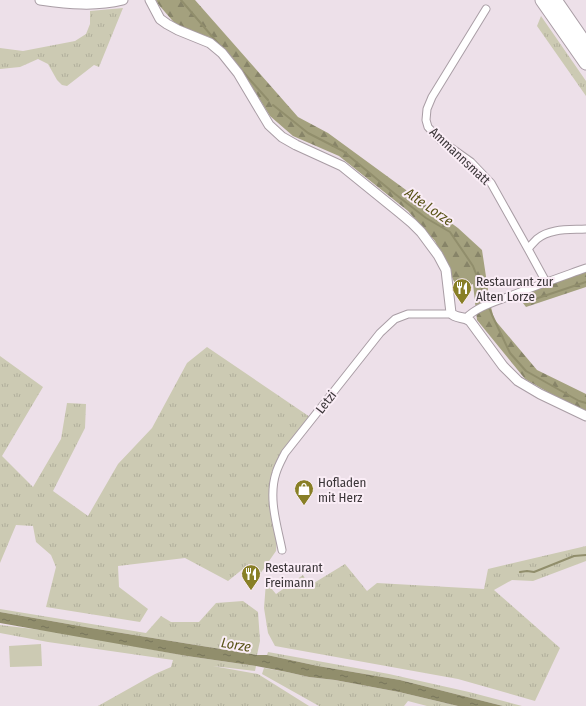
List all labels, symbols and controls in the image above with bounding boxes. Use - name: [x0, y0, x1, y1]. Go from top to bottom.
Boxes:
- street label: Ammannsmatt: [427, 124, 494, 188]
- water label: Alte Lorze: [401, 184, 457, 230]
- place label: Restaurant zur Alten Lorze: [476, 274, 554, 304]
- restaurant icon: Restaurant zur Alten Lorze: [451, 277, 473, 305]
- street label: Letzi: [313, 388, 339, 416]
- place label: Hofladen mit Herz: [318, 475, 366, 505]
- shop icon: Hofladen mit Herz: [293, 478, 315, 506]
- place label: Restaurant Freimann: [265, 560, 324, 590]
- restaurant icon: Restaurant Freimann: [240, 563, 262, 591]
- water label: Lorze: [220, 634, 252, 656]

